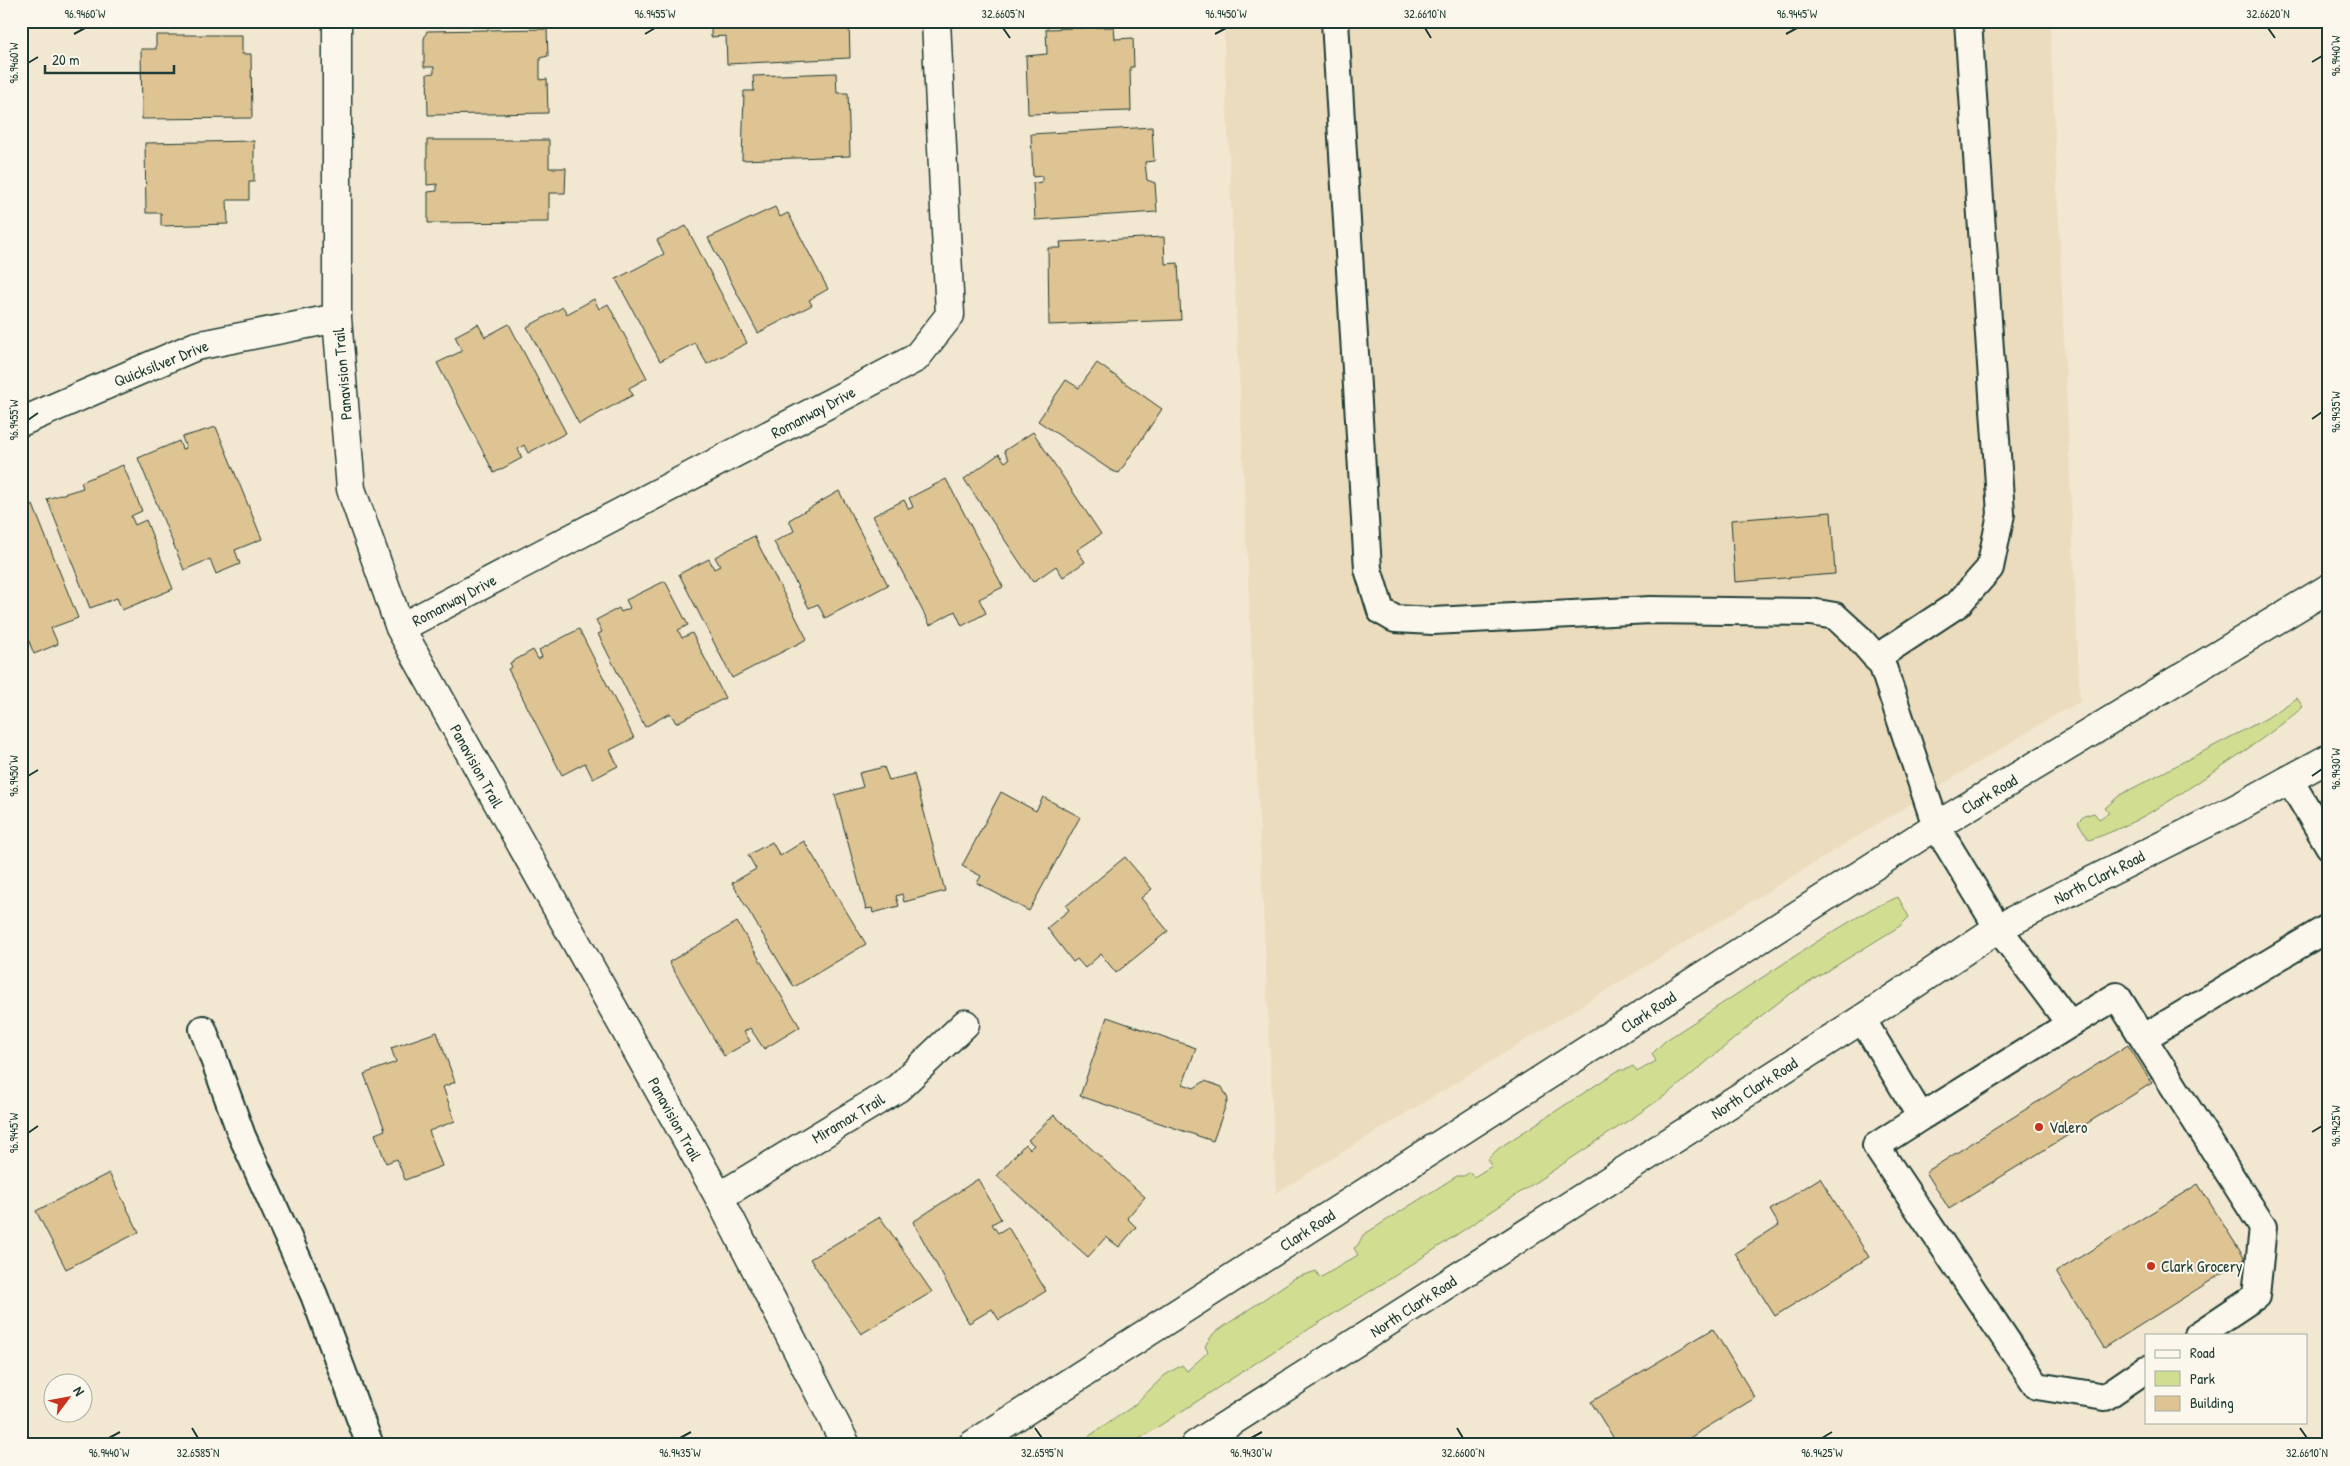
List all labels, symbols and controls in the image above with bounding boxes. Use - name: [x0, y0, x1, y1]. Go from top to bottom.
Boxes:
- text: 96.9460°W: [64, 5, 106, 22]
- text: 96.9455°W: [635, 5, 676, 22]
- text: 32.6605°N: [982, 5, 1024, 22]
- text: 96.9450°W: [1205, 5, 1247, 22]
- text: 32.6610°N: [1404, 5, 1446, 22]
- text: 96.9445°W: [1777, 5, 1818, 22]
- text: 32.6620°N: [2246, 5, 2290, 22]
- text: 96.9440°W: [2327, 35, 2344, 76]
- text: 96.9460°W: [5, 42, 22, 84]
- scale bar: [45, 42, 174, 74]
- text: 20 m: [52, 49, 79, 70]
- street label: Panavision Trail: [327, 326, 357, 421]
- street label: Quicksilver Drive: [110, 334, 212, 392]
- street label: Romanway Drive: [767, 380, 859, 443]
- text: 96.9435°W: [2327, 391, 2344, 433]
- text: 96.9455°W: [5, 399, 22, 441]
- street label: Romanway Drive: [408, 568, 500, 631]
- street label: Panavision Trail: [445, 720, 509, 812]
- text: 96.9430°W: [2327, 748, 2344, 790]
- text: 96.9450°W: [5, 755, 22, 797]
- street label: Clark Road: [1957, 769, 2021, 819]
- street label: North Clark Road: [2050, 845, 2148, 909]
- street label: Clark Road: [1616, 986, 1680, 1038]
- street label: North Clark Road: [1706, 1052, 1802, 1124]
- street label: Panavision Trail: [643, 1073, 707, 1165]
- street label: Miramax Trail: [807, 1087, 889, 1148]
- text: 96.9425°W: [2327, 1105, 2344, 1147]
- text: 96.9445°W: [5, 1112, 22, 1153]
- place label: Valero: [2049, 1116, 2088, 1138]
- marker: Valero: [2033, 1121, 2045, 1133]
- street label: Clark Road: [1275, 1204, 1339, 1256]
- place label: Clark Grocery: [2161, 1255, 2243, 1277]
- marker: Clark Grocery: [2145, 1260, 2157, 1272]
- street label: North Clark Road: [1365, 1270, 1461, 1342]
- legend: [2145, 1334, 2308, 1424]
- text: Road: [2190, 1342, 2215, 1363]
- text: Park: [2190, 1368, 2215, 1389]
- north arrow: [42, 1374, 92, 1424]
- text: N: [69, 1383, 90, 1400]
- text: Building: [2190, 1392, 2234, 1413]
- text: 96.9440°W: [89, 1444, 130, 1461]
- text: 32.6585°N: [177, 1444, 219, 1461]
- text: 96.9435°W: [659, 1444, 701, 1461]
- text: 32.6595°N: [1021, 1444, 1063, 1461]
- text: 96.9430°W: [1230, 1444, 1272, 1461]
- text: 32.6600°N: [1441, 1444, 1485, 1461]
- text: 96.9425°W: [1801, 1444, 1843, 1461]
- text: 32.6610°N: [2286, 1444, 2328, 1461]

